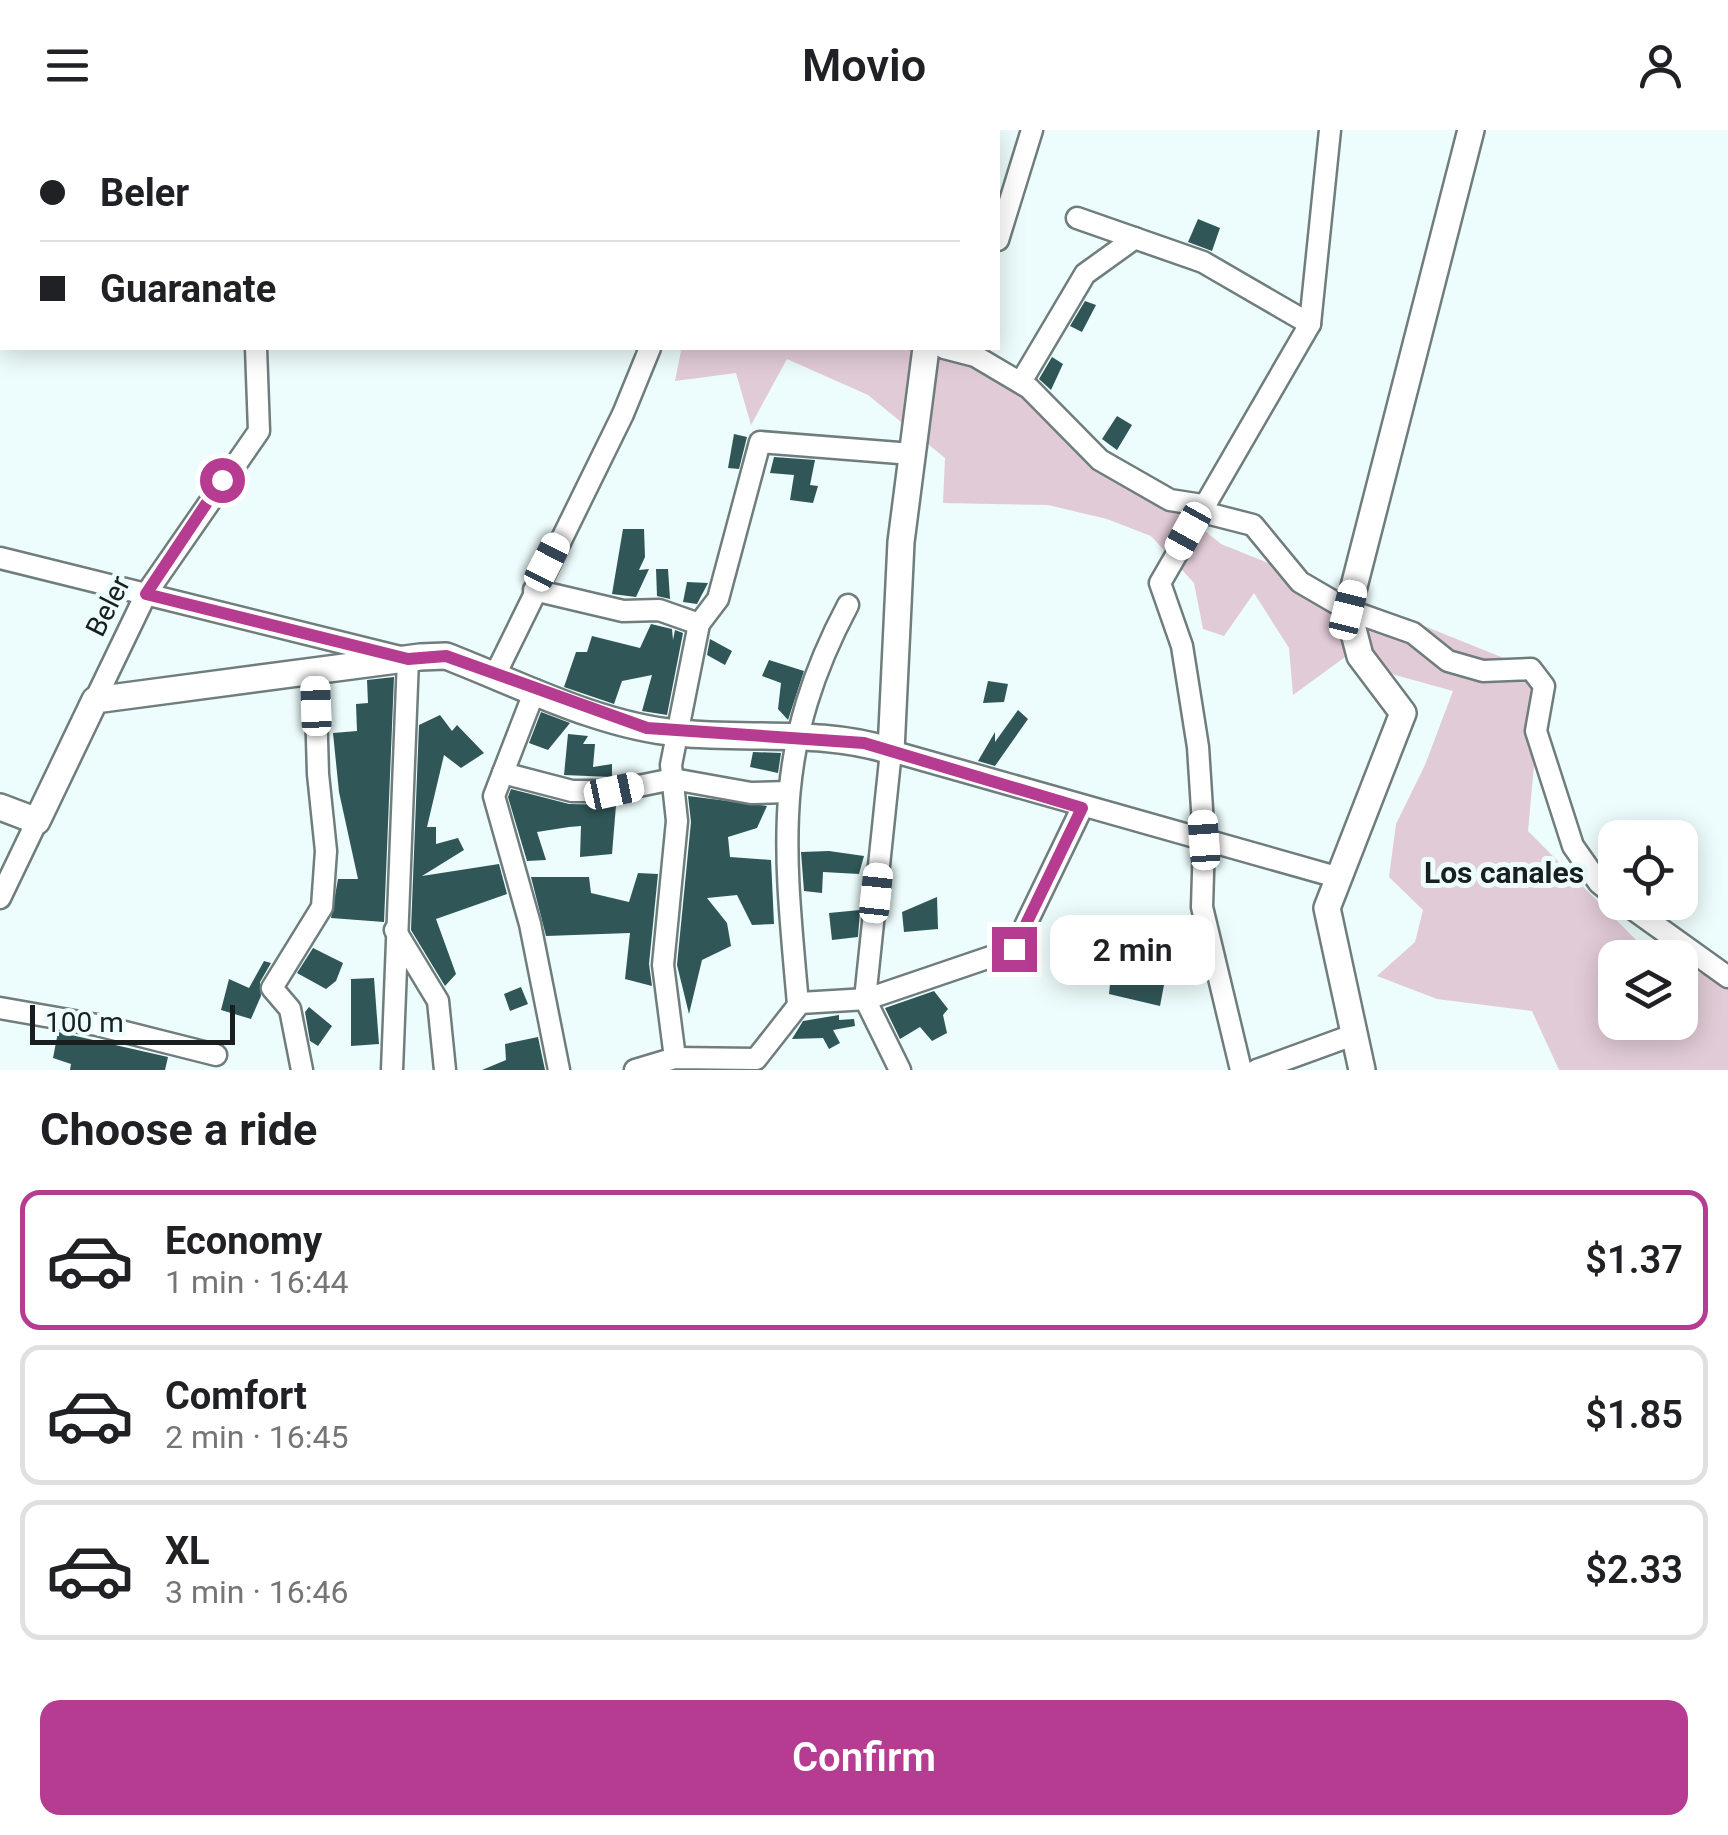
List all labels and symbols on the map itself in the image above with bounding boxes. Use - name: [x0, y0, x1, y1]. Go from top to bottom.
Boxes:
- route start: [200, 458, 245, 503]
- car: [1160, 497, 1216, 565]
- car: [520, 528, 574, 596]
- street label: Beler: [79, 570, 137, 642]
- car: [1326, 577, 1370, 643]
- car: [300, 675, 332, 737]
- car: [582, 770, 646, 812]
- car: [1187, 809, 1221, 871]
- district label: Los canales: [1424, 855, 1584, 890]
- car: [858, 862, 894, 924]
- callout: 2 min: [1049, 914, 1214, 984]
- route end: [992, 927, 1037, 972]
- scale bar: [30, 1000, 235, 1044]

